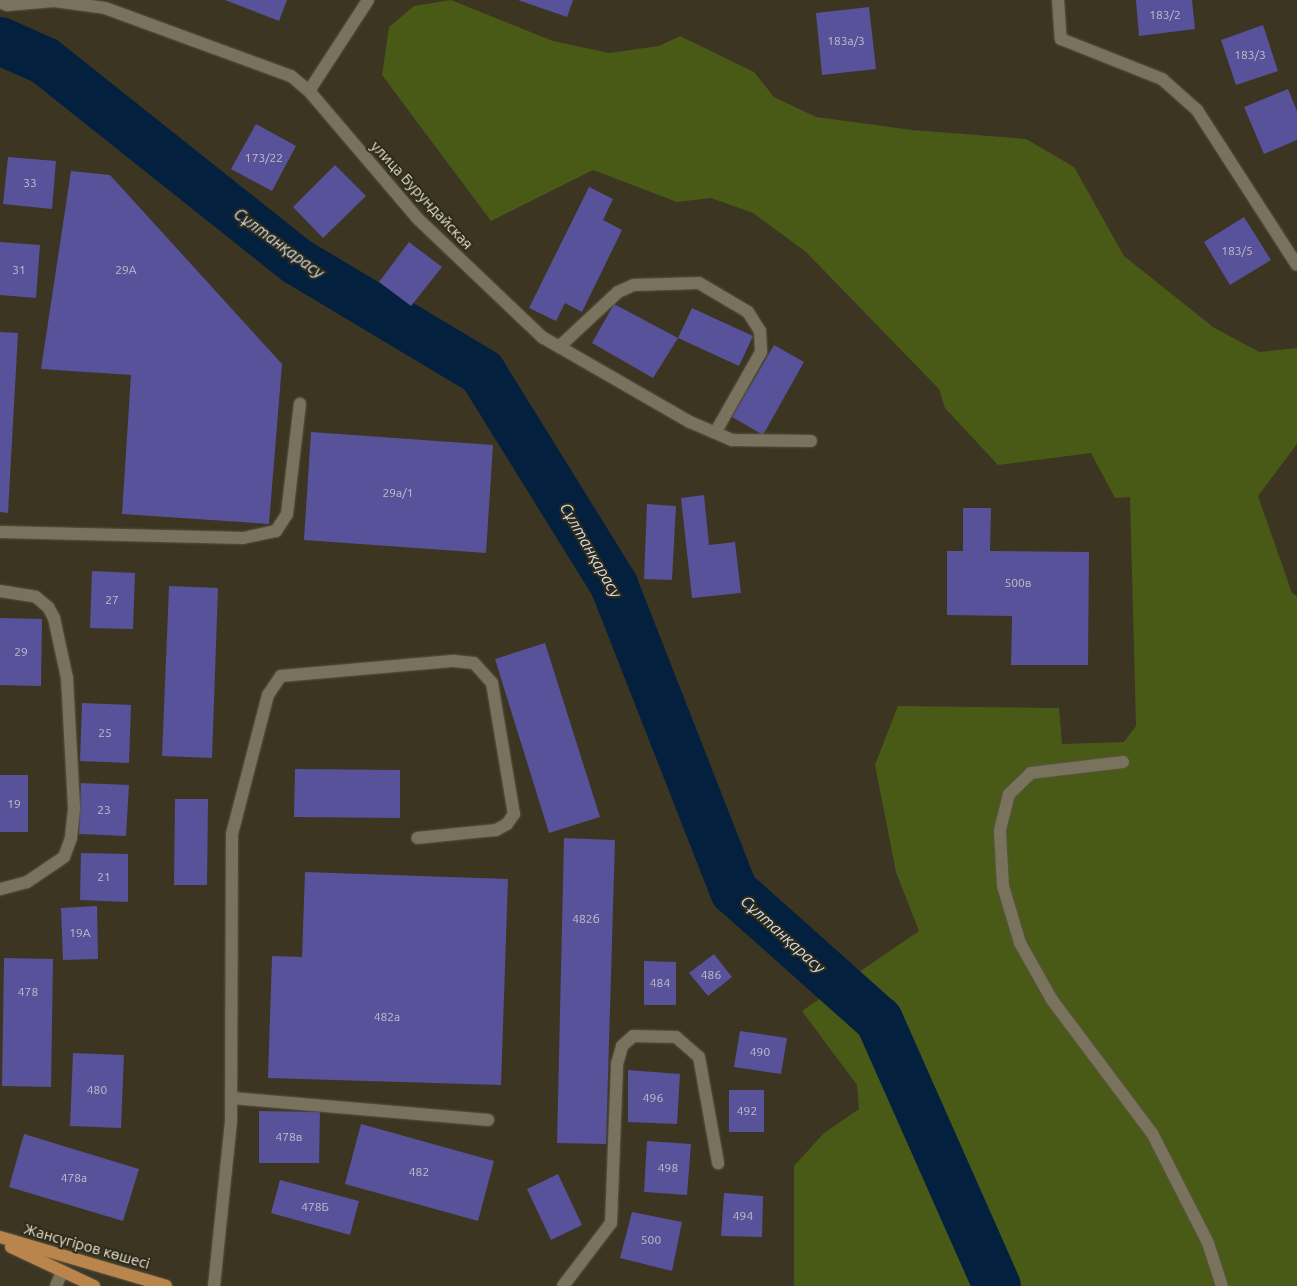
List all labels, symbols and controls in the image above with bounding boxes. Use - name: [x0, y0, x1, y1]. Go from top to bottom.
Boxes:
- house number: 183/2: [1149, 8, 1181, 22]
- house number: 183а/3: [827, 34, 865, 48]
- house number: 183/3: [1234, 48, 1266, 62]
- street label: улица Бурундайская: [367, 137, 477, 253]
- house number: 173/22: [245, 151, 283, 165]
- house number: 33: [23, 176, 37, 190]
- water label: Сұлтанқарасу: [230, 204, 328, 282]
- house number: 183/5: [1221, 244, 1253, 258]
- house number: 31: [12, 263, 26, 277]
- house number: 29А: [115, 263, 137, 277]
- house number: 29а/1: [383, 486, 413, 500]
- water label: Сұлтанқарасу: [556, 499, 626, 601]
- house number: 500в: [1005, 576, 1031, 590]
- house number: 27: [105, 593, 119, 607]
- house number: 29: [14, 645, 28, 659]
- house number: 25: [98, 726, 112, 740]
- house number: 19: [7, 797, 21, 811]
- house number: 23: [97, 803, 111, 817]
- house number: 21: [97, 870, 111, 884]
- water label: Сұлтанқарасу: [737, 891, 829, 977]
- house number: 482б: [572, 912, 600, 926]
- house number: 19А: [69, 926, 91, 940]
- house number: 486: [701, 968, 721, 982]
- house number: 484: [650, 976, 670, 990]
- house number: 478: [18, 985, 38, 999]
- house number: 482а: [374, 1010, 400, 1024]
- house number: 490: [750, 1045, 770, 1059]
- house number: 480: [87, 1083, 107, 1097]
- house number: 496: [643, 1091, 663, 1105]
- house number: 492: [737, 1104, 757, 1118]
- house number: 478в: [276, 1130, 302, 1144]
- house number: 498: [658, 1161, 678, 1175]
- house number: 482: [409, 1165, 429, 1179]
- house number: 478а: [61, 1171, 87, 1185]
- house number: 478Б: [301, 1200, 329, 1214]
- house number: 494: [733, 1209, 753, 1223]
- street label: Жансүгіров көшесі: [22, 1219, 152, 1273]
- house number: 500: [641, 1233, 661, 1247]

